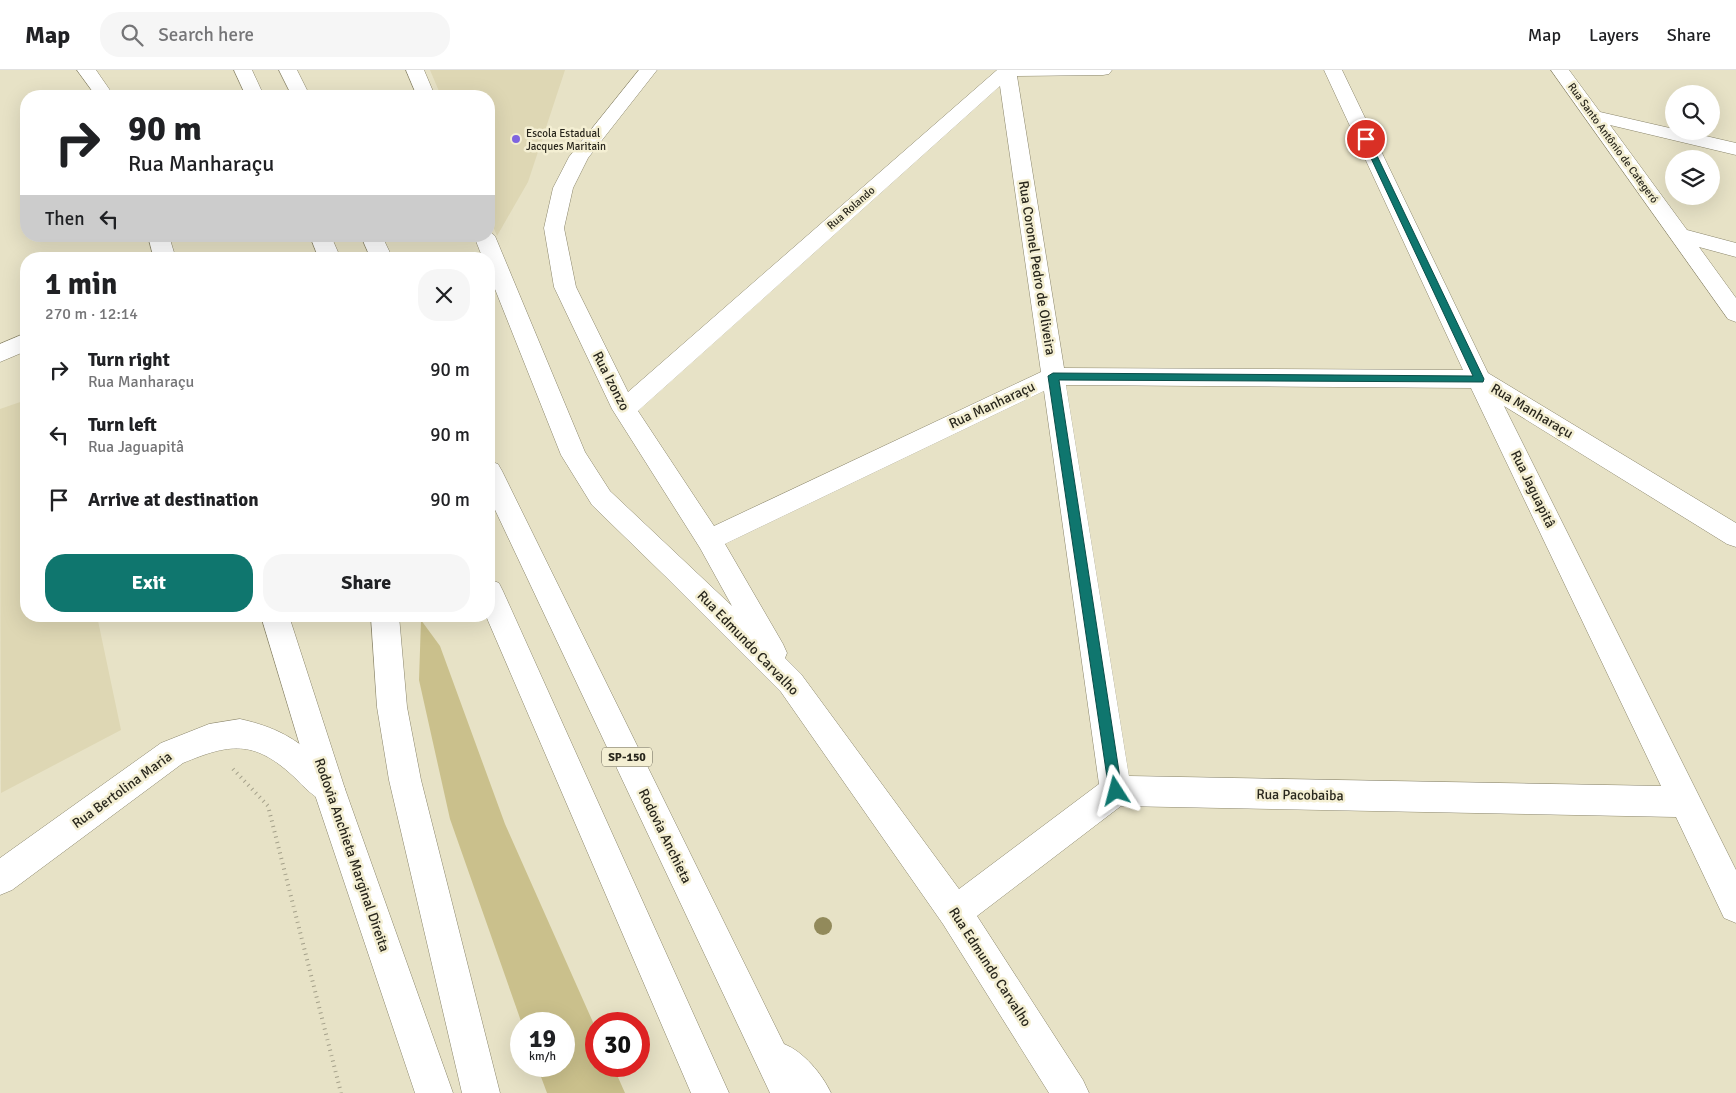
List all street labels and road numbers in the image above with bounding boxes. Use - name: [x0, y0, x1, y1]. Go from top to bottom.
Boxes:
- street label: Rua Santo Antônio de Categeró: [1565, 80, 1661, 206]
- street label: Rua Coronel Pedro de Oliveira: [1015, 180, 1059, 356]
- street label: Rua Rolando: [824, 184, 878, 232]
- street label: Rua Izonzo: [589, 348, 633, 414]
- street label: Rua Manharaçu: [946, 378, 1038, 432]
- street label: Rua Manharaçu: [1488, 380, 1576, 442]
- street label: Rua Jaguapitâ: [1507, 447, 1559, 531]
- street label: Rua Edmundo Carvalho: [694, 587, 802, 699]
- street label: Rua Bertolina Maria: [69, 748, 175, 832]
- road number: SP-150: [602, 748, 652, 766]
- street label: Rodovia Anchieta Marginal Direita: [311, 756, 393, 954]
- street label: Rodovia Anchieta: [635, 786, 695, 886]
- street label: Rua Pacobaiba: [1256, 786, 1344, 804]
- street label: Rua Edmundo Carvalho: [945, 904, 1035, 1030]

